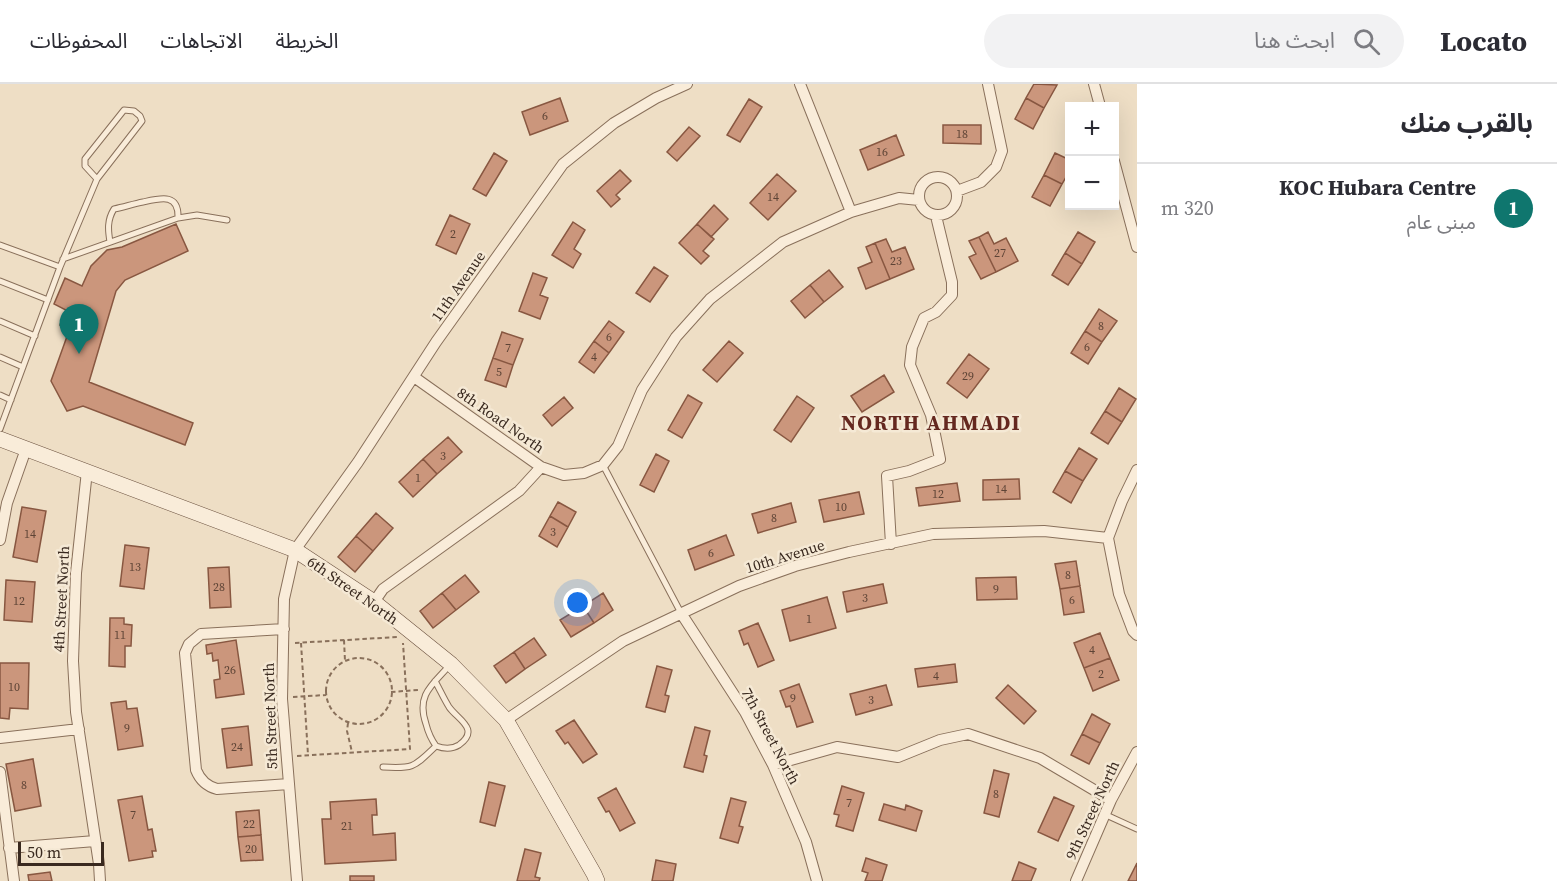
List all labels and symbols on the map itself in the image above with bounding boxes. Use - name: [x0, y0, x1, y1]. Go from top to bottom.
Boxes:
- house number: 6: [542, 108, 548, 124]
- house number: 18: [956, 126, 968, 142]
- house number: 16: [876, 144, 888, 160]
- house number: 14: [767, 189, 779, 205]
- house number: 2: [450, 226, 456, 242]
- house number: 27: [994, 245, 1006, 261]
- street label: 11th Avenue: [426, 246, 490, 325]
- house number: 23: [890, 253, 902, 269]
- pin: 1: [60, 304, 98, 354]
- house number: 8: [1098, 318, 1104, 334]
- house number: 6: [606, 329, 612, 345]
- house number: 6: [1084, 339, 1090, 355]
- house number: 7: [505, 340, 511, 356]
- house number: 4: [591, 349, 597, 365]
- house number: 5: [496, 364, 502, 380]
- house number: 29: [962, 368, 974, 384]
- street label: 8th Road North: [453, 382, 549, 458]
- district label: NORTH AHMADI: [841, 408, 1021, 437]
- house number: 3: [440, 448, 446, 464]
- house number: 1: [415, 470, 421, 486]
- house number: 14: [995, 481, 1007, 497]
- house number: 12: [932, 486, 944, 502]
- house number: 10: [835, 499, 847, 515]
- house number: 8: [771, 510, 777, 526]
- house number: 3: [550, 524, 556, 540]
- house number: 14: [24, 526, 36, 542]
- street label: 10th Avenue: [743, 534, 827, 578]
- street label: 4th Street North: [48, 545, 74, 653]
- house number: 6: [708, 545, 714, 561]
- street label: 6th Street North: [303, 551, 403, 629]
- house number: 13: [129, 559, 141, 575]
- house number: 8: [1065, 567, 1071, 583]
- house number: 28: [213, 579, 225, 595]
- house number: 9: [993, 581, 999, 597]
- your location: [563, 588, 592, 617]
- house number: 3: [862, 590, 868, 606]
- house number: 6: [1069, 592, 1075, 608]
- house number: 12: [13, 593, 25, 609]
- house number: 1: [806, 611, 812, 627]
- house number: 11: [114, 627, 126, 643]
- house number: 4: [1089, 642, 1095, 658]
- house number: 26: [224, 662, 236, 678]
- street label: 5th Street North: [258, 662, 282, 770]
- house number: 2: [1098, 666, 1104, 682]
- house number: 4: [933, 668, 939, 684]
- house number: 10: [8, 679, 20, 695]
- street label: 7th Street North: [737, 684, 805, 788]
- house number: 9: [790, 690, 796, 706]
- house number: 3: [868, 692, 874, 708]
- house number: 9: [124, 720, 130, 736]
- house number: 24: [231, 739, 243, 755]
- street label: 9th Street North: [1060, 757, 1124, 863]
- house number: 8: [21, 777, 27, 793]
- house number: 8: [993, 786, 999, 802]
- house number: 7: [846, 795, 852, 811]
- house number: 7: [130, 807, 136, 823]
- house number: 22: [243, 816, 255, 832]
- house number: 21: [341, 818, 353, 834]
- scale bar: [18, 839, 104, 866]
- house number: 20: [245, 841, 257, 857]

